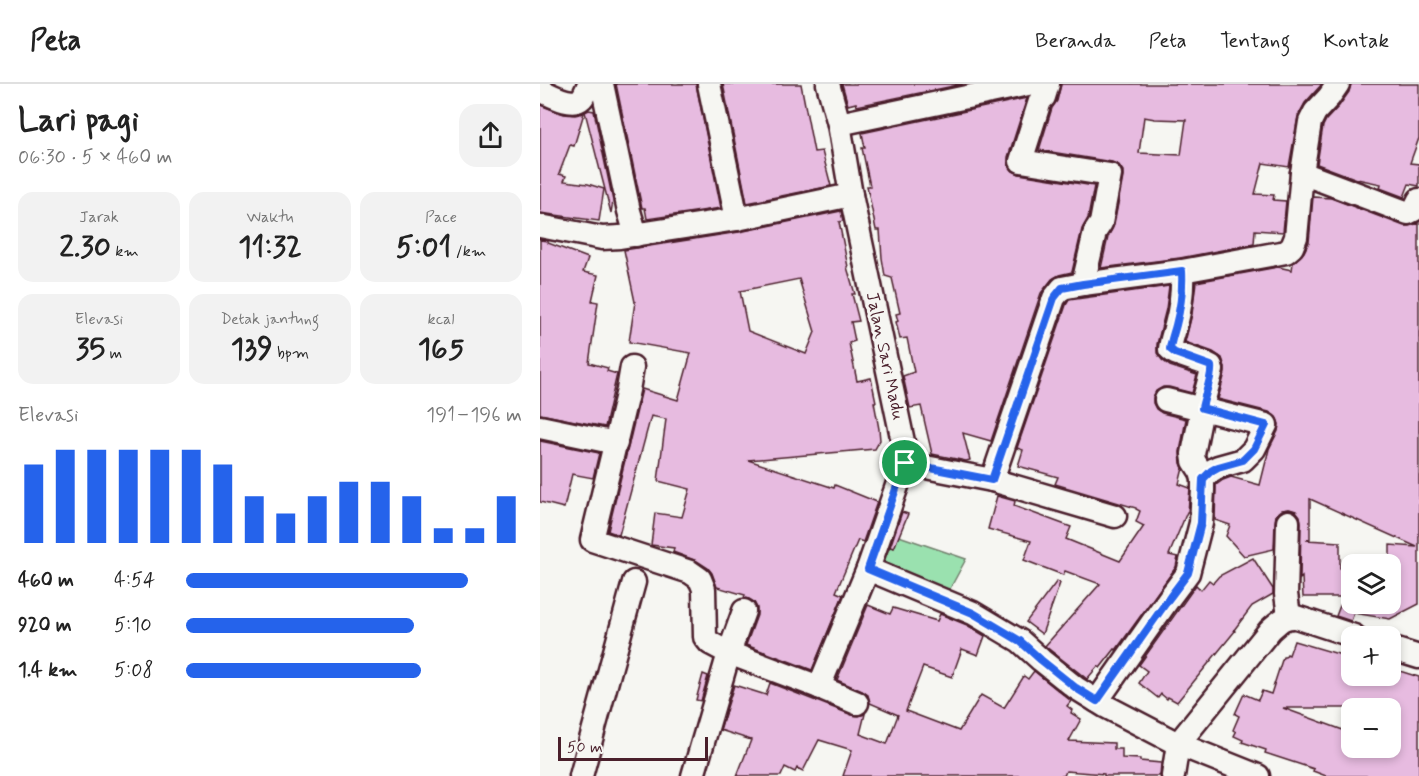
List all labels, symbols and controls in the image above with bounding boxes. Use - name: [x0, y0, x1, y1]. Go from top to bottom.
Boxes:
- text: Peta: [30, 23, 81, 60]
- text: Beranda: [1035, 27, 1116, 55]
- text: Peta: [1149, 27, 1187, 55]
- text: Tentang: [1220, 27, 1290, 55]
- text: Kontak: [1323, 27, 1389, 55]
- text: Lari pagi: [18, 99, 139, 143]
- button: share: [459, 104, 522, 167]
- text: 06:30 · 5 × 460 m: [18, 144, 173, 171]
- text: Jarak: [79, 207, 119, 228]
- text: Waktu: [246, 207, 294, 228]
- text: Pace: [425, 207, 457, 228]
- text: 2.30: [59, 228, 111, 267]
- text: 11:32: [238, 228, 302, 267]
- text: 5:01: [396, 228, 452, 267]
- text: km: [111, 241, 139, 262]
- text: /km: [452, 241, 486, 262]
- street label: Jalan Sari Madu: [860, 290, 910, 422]
- text: Elevasi: [75, 309, 123, 330]
- text: Detak jantung: [221, 309, 319, 330]
- text: kcal: [428, 309, 454, 330]
- text: 35: [76, 330, 105, 369]
- text: 139: [231, 330, 273, 369]
- text: 165: [418, 330, 464, 369]
- text: m: [105, 343, 122, 364]
- text: bpm: [273, 343, 309, 364]
- text: Elevasi: [18, 402, 78, 429]
- text: 191–196 m: [426, 402, 522, 429]
- pin: [879, 437, 930, 488]
- icon: arrive: [888, 446, 921, 479]
- map controls: [1341, 554, 1401, 758]
- button: layers: [1341, 554, 1401, 614]
- text: 460 m: [18, 567, 74, 594]
- text: 4:54: [114, 567, 155, 594]
- text: 920 m: [18, 612, 72, 639]
- text: 5:10: [114, 612, 152, 639]
- button: +: [1341, 626, 1401, 686]
- text: 1.4 km: [18, 657, 77, 684]
- text: 5:08: [114, 657, 153, 684]
- button: −: [1341, 698, 1401, 758]
- scale bar: [558, 734, 708, 762]
- text: 50 m: [567, 737, 603, 758]

